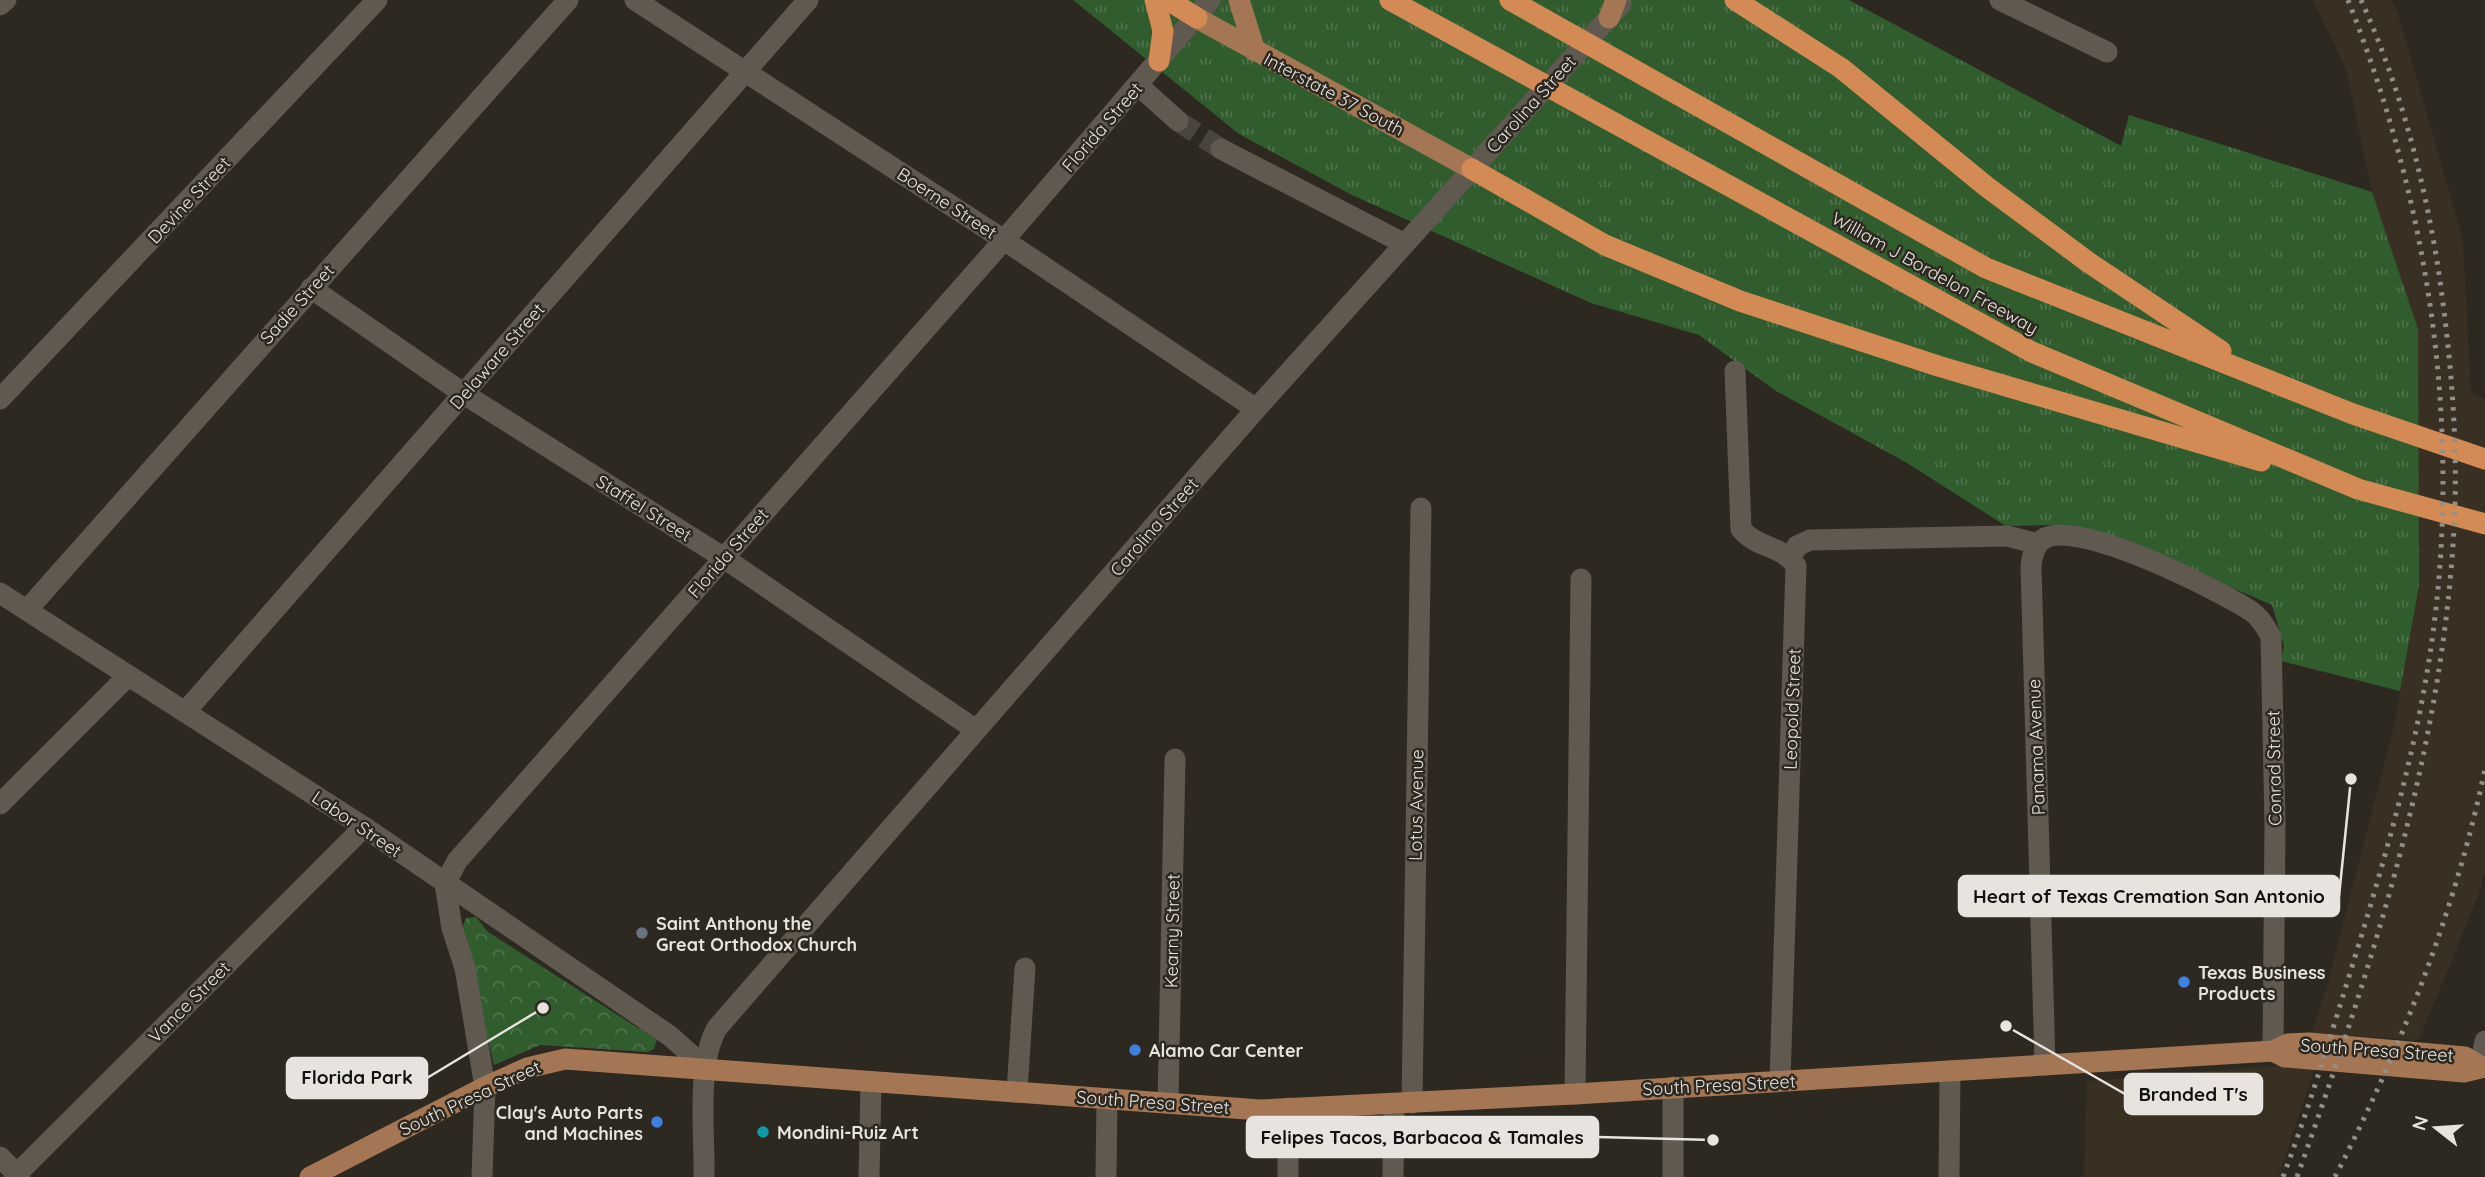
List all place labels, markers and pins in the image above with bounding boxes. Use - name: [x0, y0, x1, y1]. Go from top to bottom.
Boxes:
- callout: Heart of Texas Cremation San Antonio: [1959, 876, 2339, 916]
- place label: Saint Anthony the Great Orthodox Church: [656, 912, 857, 956]
- marker: Saint Anthony the Great Orthodox Church: [634, 925, 650, 941]
- place label: Texas Business Products: [2198, 961, 2326, 1005]
- marker: Texas Business Products: [2176, 974, 2192, 990]
- place label: Alamo Car Center: [1149, 1039, 1304, 1062]
- marker: Alamo Car Center: [1127, 1042, 1143, 1058]
- callout: Florida Park: [287, 1058, 427, 1098]
- callout: Branded T's: [2125, 1074, 2262, 1114]
- place label: Clay's Auto Parts and Machines: [496, 1101, 643, 1145]
- marker: Clay's Auto Parts and Machines: [649, 1114, 665, 1130]
- callout: Felipes Tacos, Barbacoa & Tamales: [1247, 1117, 1598, 1157]
- place label: Mondini-Ruiz Art: [777, 1121, 919, 1144]
- marker: Mondini-Ruiz Art: [755, 1124, 771, 1140]

